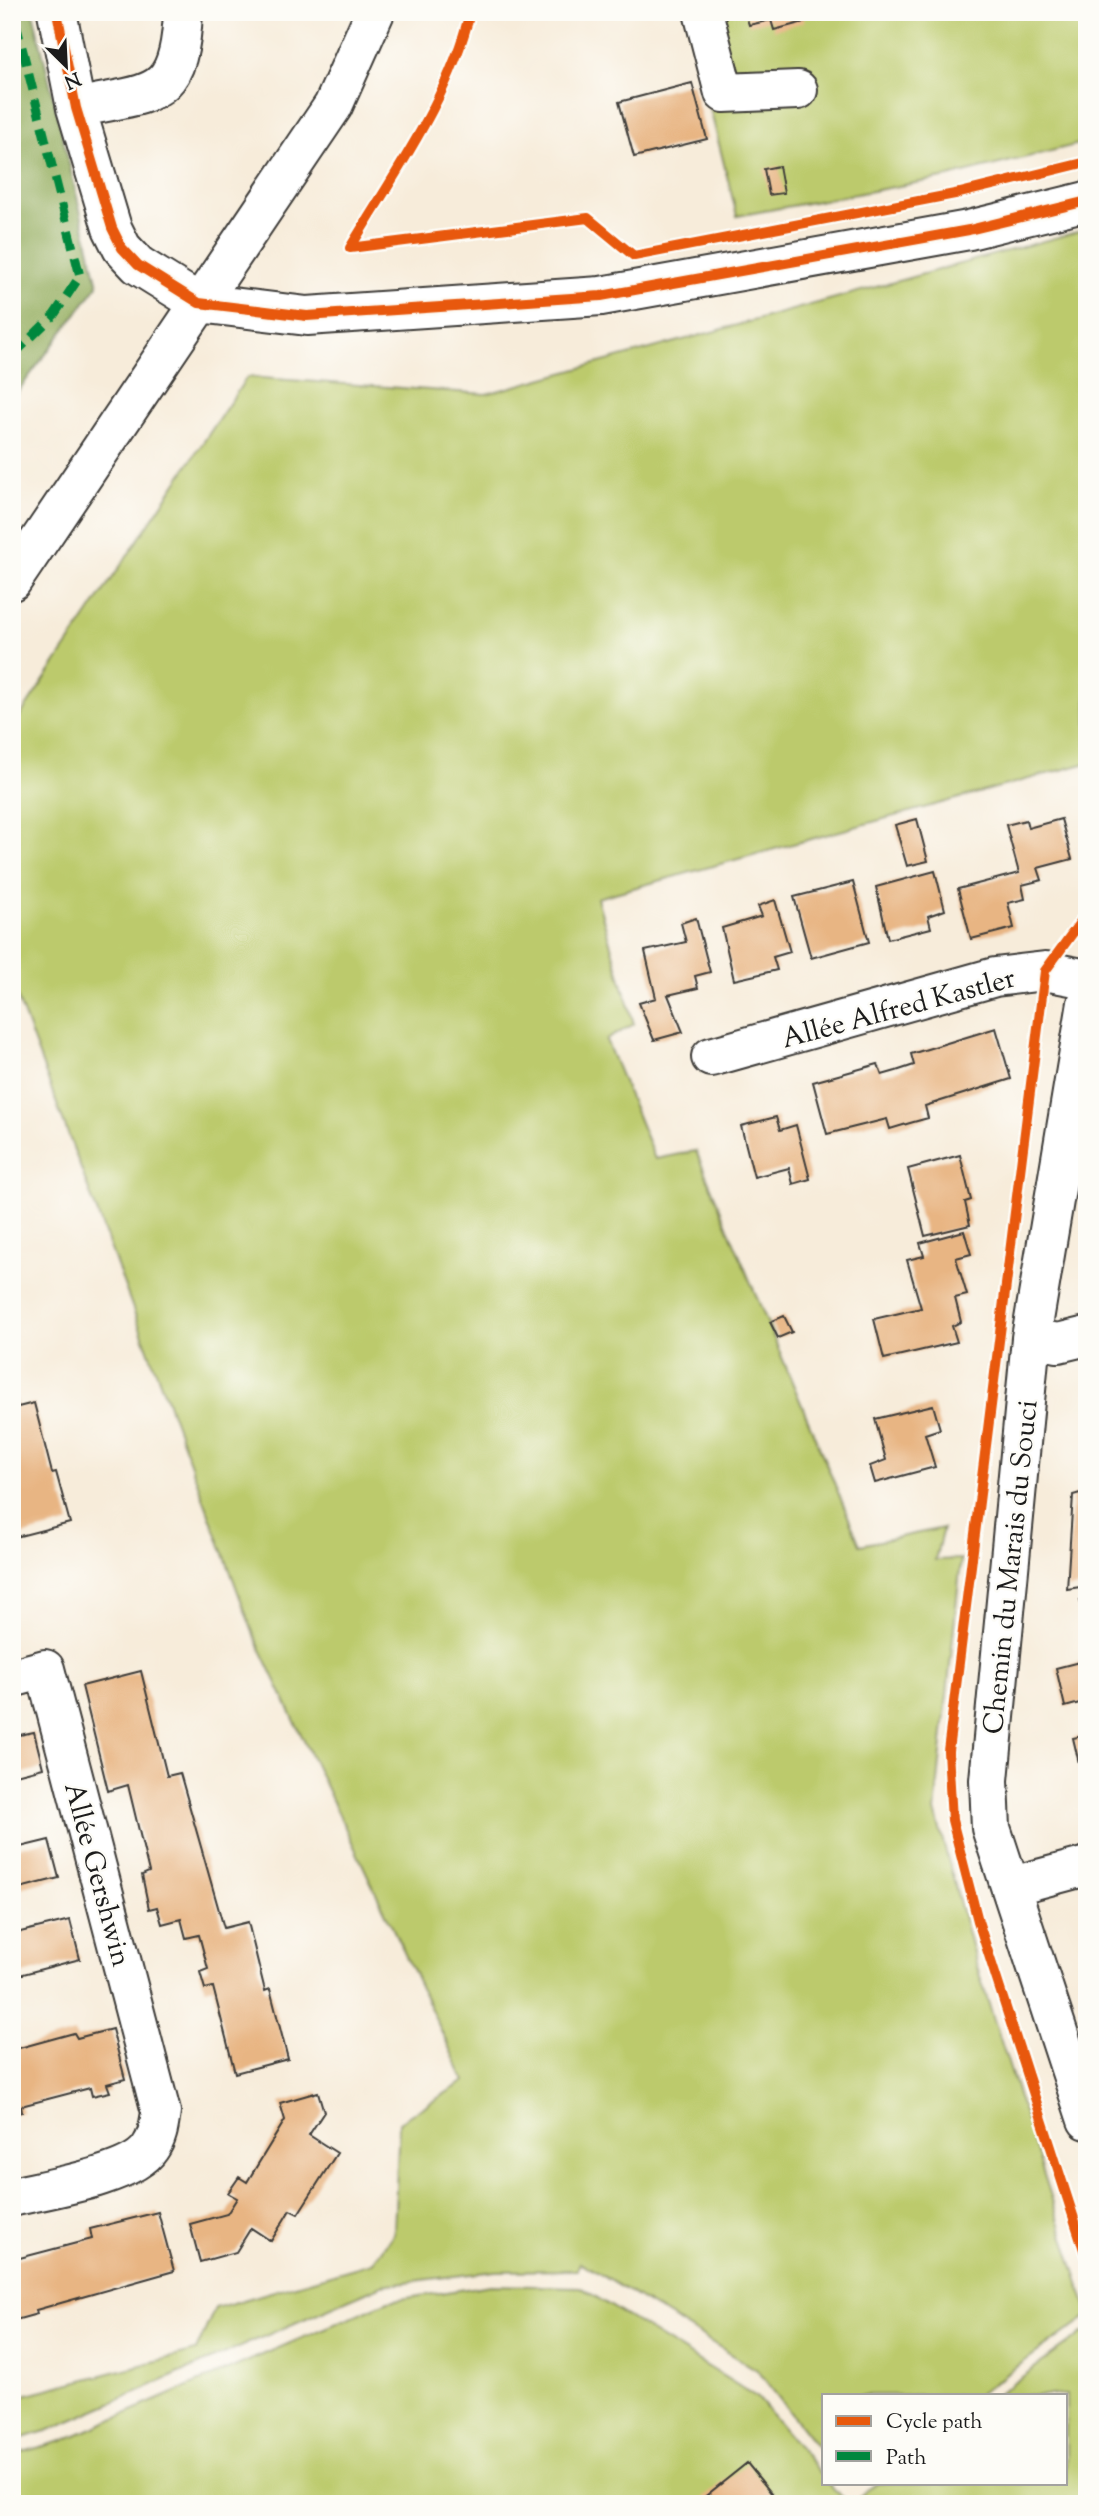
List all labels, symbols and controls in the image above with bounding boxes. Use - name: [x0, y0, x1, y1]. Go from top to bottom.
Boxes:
- north arrow: [32, 32, 102, 102]
- text: N: [59, 64, 84, 95]
- street label: Allée Alfred Kastler: [777, 959, 1021, 1060]
- street label: Chemin du Marais du Souci: [975, 1398, 1049, 1736]
- street label: Allée Gershwin: [52, 1778, 140, 1971]
- legend: [822, 2394, 1068, 2484]
- text: Cycle path: [886, 2408, 983, 2438]
- text: Path: [886, 2444, 927, 2474]

